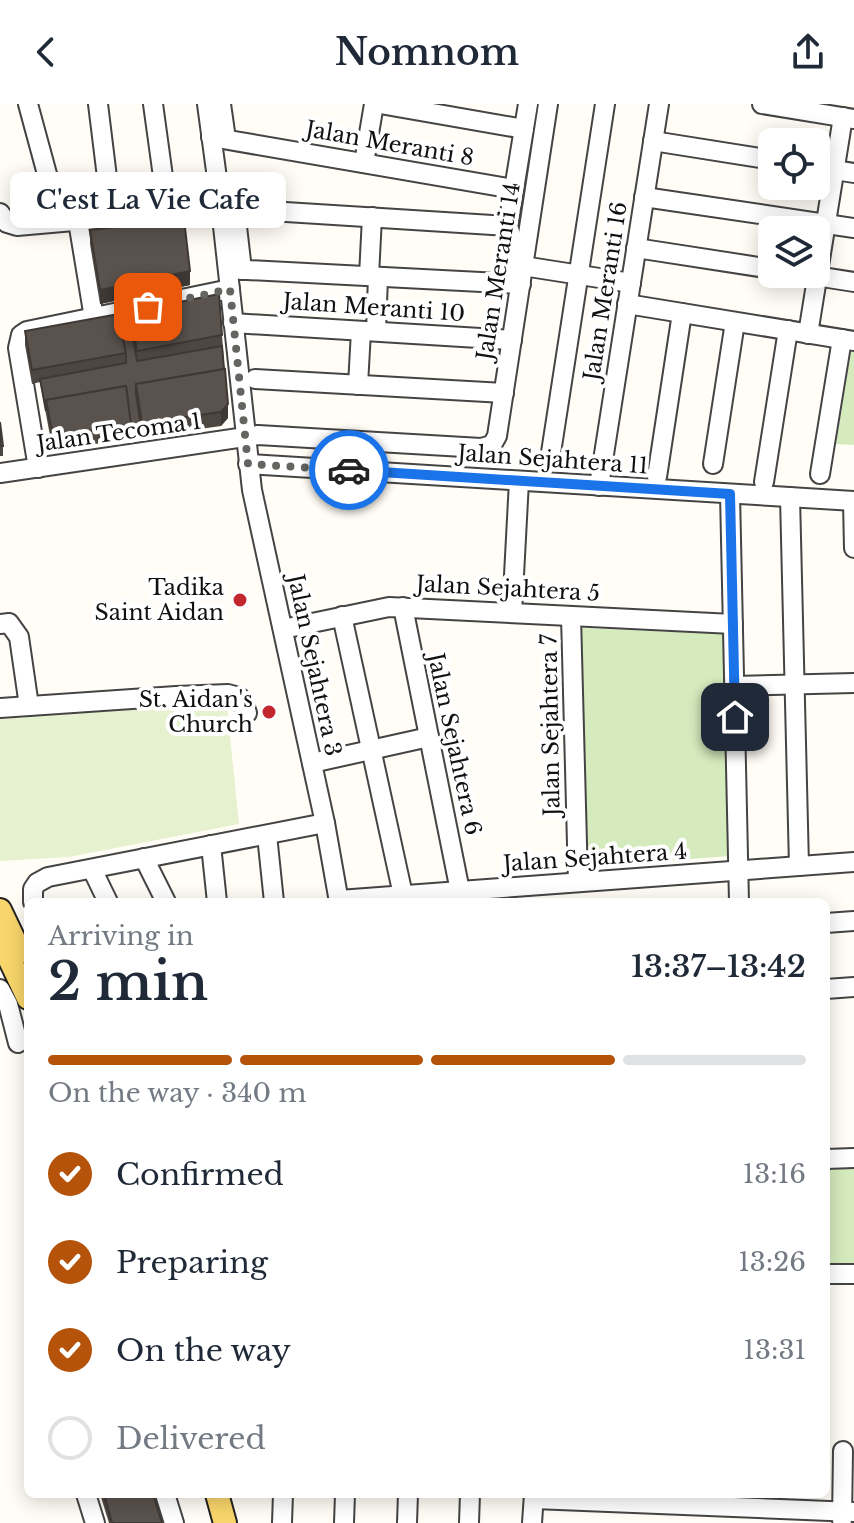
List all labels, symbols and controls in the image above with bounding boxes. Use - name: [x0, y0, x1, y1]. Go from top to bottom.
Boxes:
- icon: back: [24, 30, 68, 74]
- text: Nomnom: [335, 30, 519, 75]
- icon: share: [786, 30, 830, 74]
- street label: Jalan Meranti 8: [301, 115, 476, 172]
- map controls: [758, 128, 830, 288]
- button: locate: [758, 128, 830, 200]
- callout: C'est La Vie Cafe: [10, 171, 286, 227]
- street label: Jalan Meranti 14: [471, 180, 526, 365]
- text: C'est La Vie Cafe: [36, 184, 260, 216]
- street label: Jalan Meranti 16: [578, 200, 633, 386]
- button: layers: [758, 216, 830, 288]
- pin: [114, 273, 182, 341]
- icon: bag: [126, 285, 170, 329]
- street label: Jalan Meranti 10: [279, 287, 466, 327]
- street label: Jalan Tecoma 1: [32, 408, 203, 458]
- courier: [309, 430, 389, 510]
- street label: Jalan Sejahtera 11: [454, 439, 649, 480]
- icon: car: [327, 448, 371, 492]
- street label: Jalan Sejahtera 3: [281, 569, 347, 758]
- street label: Jalan Sejahtera 5: [412, 570, 601, 607]
- place label: Tadika Saint Aidan: [95, 574, 225, 626]
- marker: Tadika Saint Aidan: [231, 591, 249, 609]
- street label: Jalan Sejahtera 7: [535, 633, 566, 819]
- street label: Jalan Sejahtera 6: [421, 648, 487, 838]
- pin: [701, 683, 769, 751]
- place label: St. Aidan's Church: [139, 686, 253, 738]
- icon: home: [713, 695, 757, 739]
- marker: St. Aidan's Church: [260, 703, 278, 721]
- street label: Jalan Sejahtera 4: [499, 838, 688, 878]
- text: Arriving in: [48, 920, 194, 952]
- text: 13:37–13:42: [631, 948, 806, 985]
- text: 2 min: [48, 950, 208, 1014]
- text: On the way · 340 m: [48, 1077, 306, 1109]
- icon: check: [48, 1152, 92, 1196]
- text: Confirmed: [116, 1156, 284, 1193]
- text: 13:16: [743, 1158, 806, 1190]
- icon: check: [48, 1240, 92, 1284]
- text: Preparing: [116, 1244, 268, 1281]
- text: 13:26: [738, 1246, 806, 1278]
- icon: check: [48, 1328, 92, 1372]
- text: On the way: [116, 1332, 291, 1369]
- text: 13:31: [743, 1334, 806, 1366]
- text: Delivered: [116, 1420, 266, 1457]

